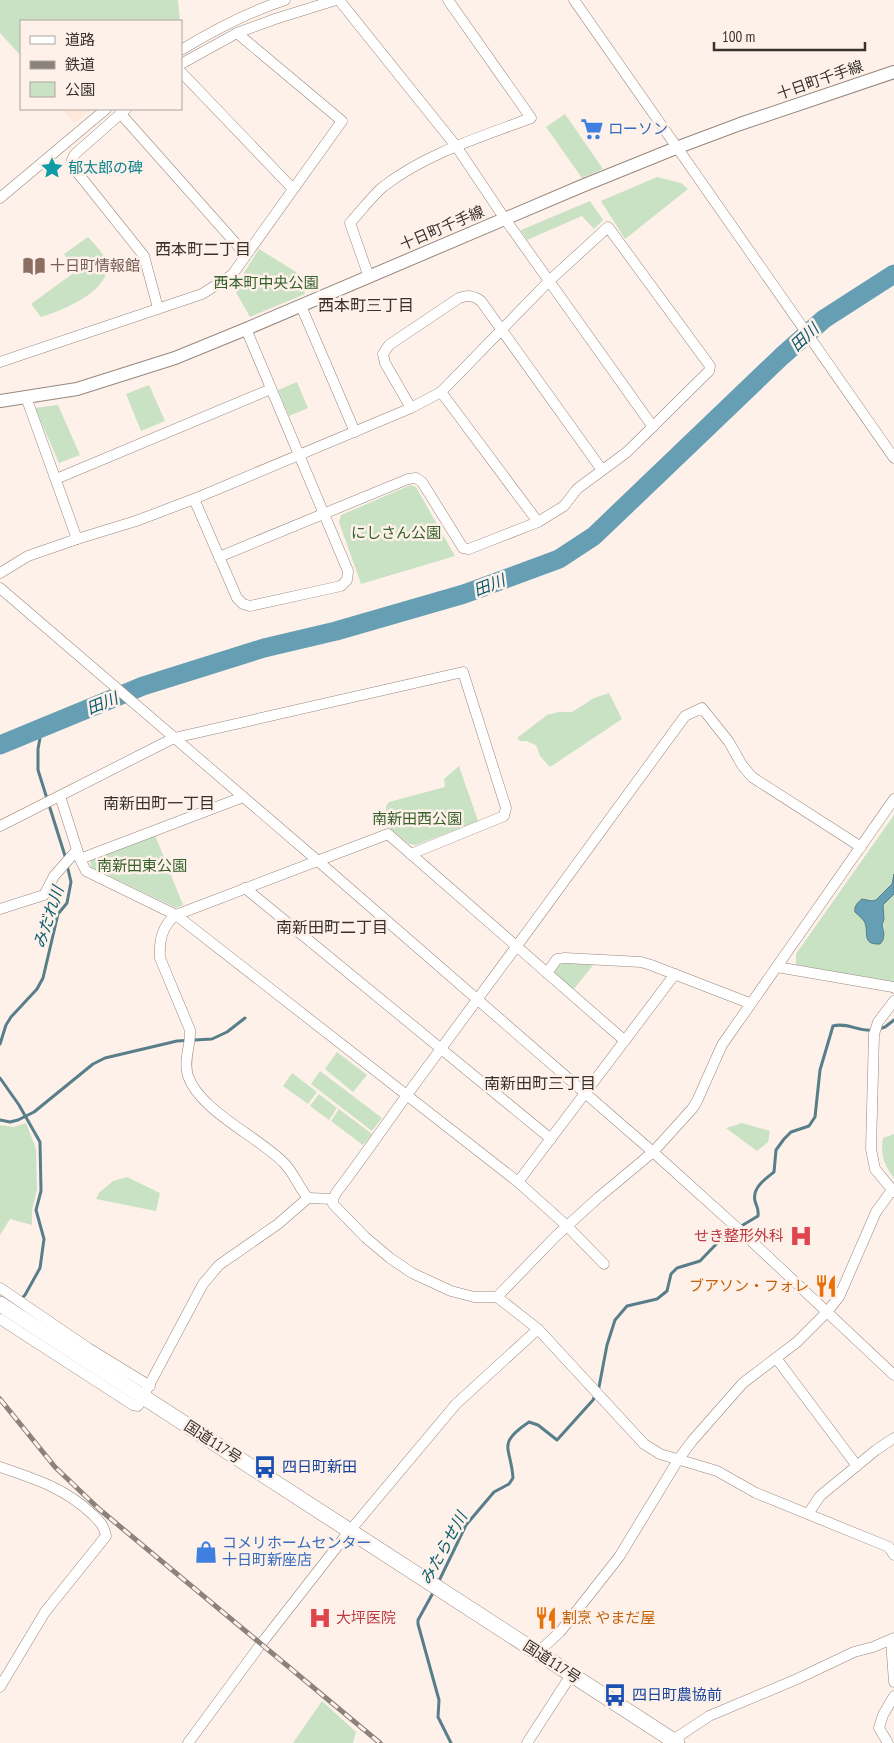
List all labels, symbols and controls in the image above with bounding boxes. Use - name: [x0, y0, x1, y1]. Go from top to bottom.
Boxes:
- legend: [20, 20, 182, 110]
- scale bar: [714, 20, 865, 52]
- text: 100 m: [722, 27, 755, 46]
- text: 道路: [65, 30, 95, 49]
- text: 鉄道: [65, 55, 95, 74]
- street label: 十日町千手線: [774, 56, 865, 103]
- text: 公園: [65, 80, 95, 99]
- supermarket icon: ローソン: [579, 116, 605, 142]
- place label: ローソン: [608, 119, 668, 138]
- place icon: 郁太郎の碑: [39, 155, 65, 181]
- place label: 郁太郎の碑: [68, 158, 143, 177]
- street label: 十日町千手線: [397, 201, 487, 254]
- district label: 西本町二丁目: [155, 239, 251, 259]
- library icon: 十日町情報館: [21, 253, 47, 279]
- place label: 十日町情報館: [50, 256, 140, 275]
- park label: 西本町中央公園: [213, 273, 319, 292]
- district label: 西本町三丁目: [318, 295, 414, 315]
- water label: 田川: [785, 317, 824, 355]
- park label: にしさん公園: [351, 523, 441, 542]
- water label: 田川: [470, 569, 509, 600]
- water label: 田川: [83, 687, 122, 718]
- district label: 南新田町一丁目: [103, 793, 215, 813]
- park label: 南新田西公園: [372, 809, 462, 828]
- park label: 南新田東公園: [97, 856, 187, 875]
- water label: みだれ川: [29, 882, 68, 951]
- district label: 南新田町二丁目: [276, 917, 388, 937]
- district label: 南新田町三丁目: [484, 1073, 596, 1093]
- hospital icon: せき整形外科: [788, 1223, 814, 1249]
- place label: せき整形外科: [694, 1226, 784, 1245]
- restaurant icon: ブアソン・フォレ: [813, 1273, 839, 1299]
- place label: ブアソン・フォレ: [689, 1276, 809, 1295]
- street label: 国道117号: [181, 1416, 246, 1467]
- bus stop icon: 四日町新田: [252, 1454, 278, 1480]
- place label: 四日町新田: [282, 1457, 357, 1476]
- water label: みたらせ川: [415, 1507, 472, 1588]
- place label: コメリホームセンター 十日町新座店: [222, 1533, 372, 1569]
- shop icon: コメリホームセンター 十日町新座店: [193, 1539, 219, 1565]
- hospital icon: 大坪医院: [307, 1605, 333, 1631]
- restaurant icon: 割烹 やまだ屋: [533, 1605, 559, 1631]
- place label: 大坪医院: [336, 1608, 396, 1627]
- place label: 割烹 やまだ屋: [562, 1608, 655, 1627]
- street label: 国道117号: [520, 1636, 585, 1687]
- bus stop icon: 四日町農協前: [602, 1682, 628, 1708]
- place label: 四日町農協前: [632, 1685, 722, 1704]

